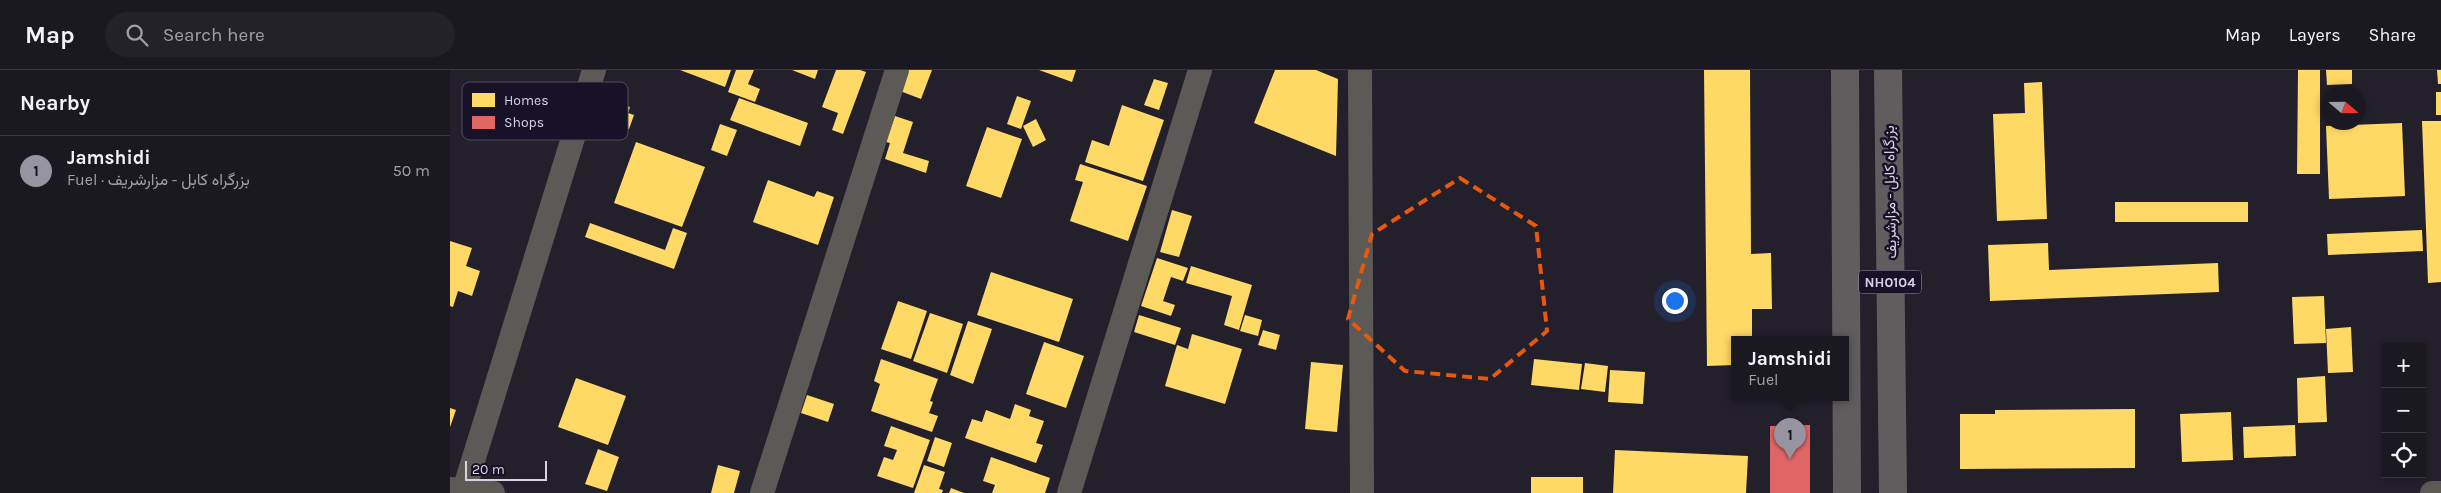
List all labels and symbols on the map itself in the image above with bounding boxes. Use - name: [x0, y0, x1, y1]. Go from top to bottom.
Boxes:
- legend: [462, 82, 628, 140]
- north arrow: [2321, 85, 2366, 130]
- text: Homes: [504, 92, 549, 109]
- text: Shops: [504, 114, 544, 131]
- street label: بزرگراه کابل - مزارشریف: [1880, 125, 1900, 259]
- road number: NH0104: [1859, 270, 1921, 293]
- your location: [1662, 288, 1688, 314]
- pin: 1: [1774, 418, 1806, 459]
- scale bar: [465, 458, 548, 481]

